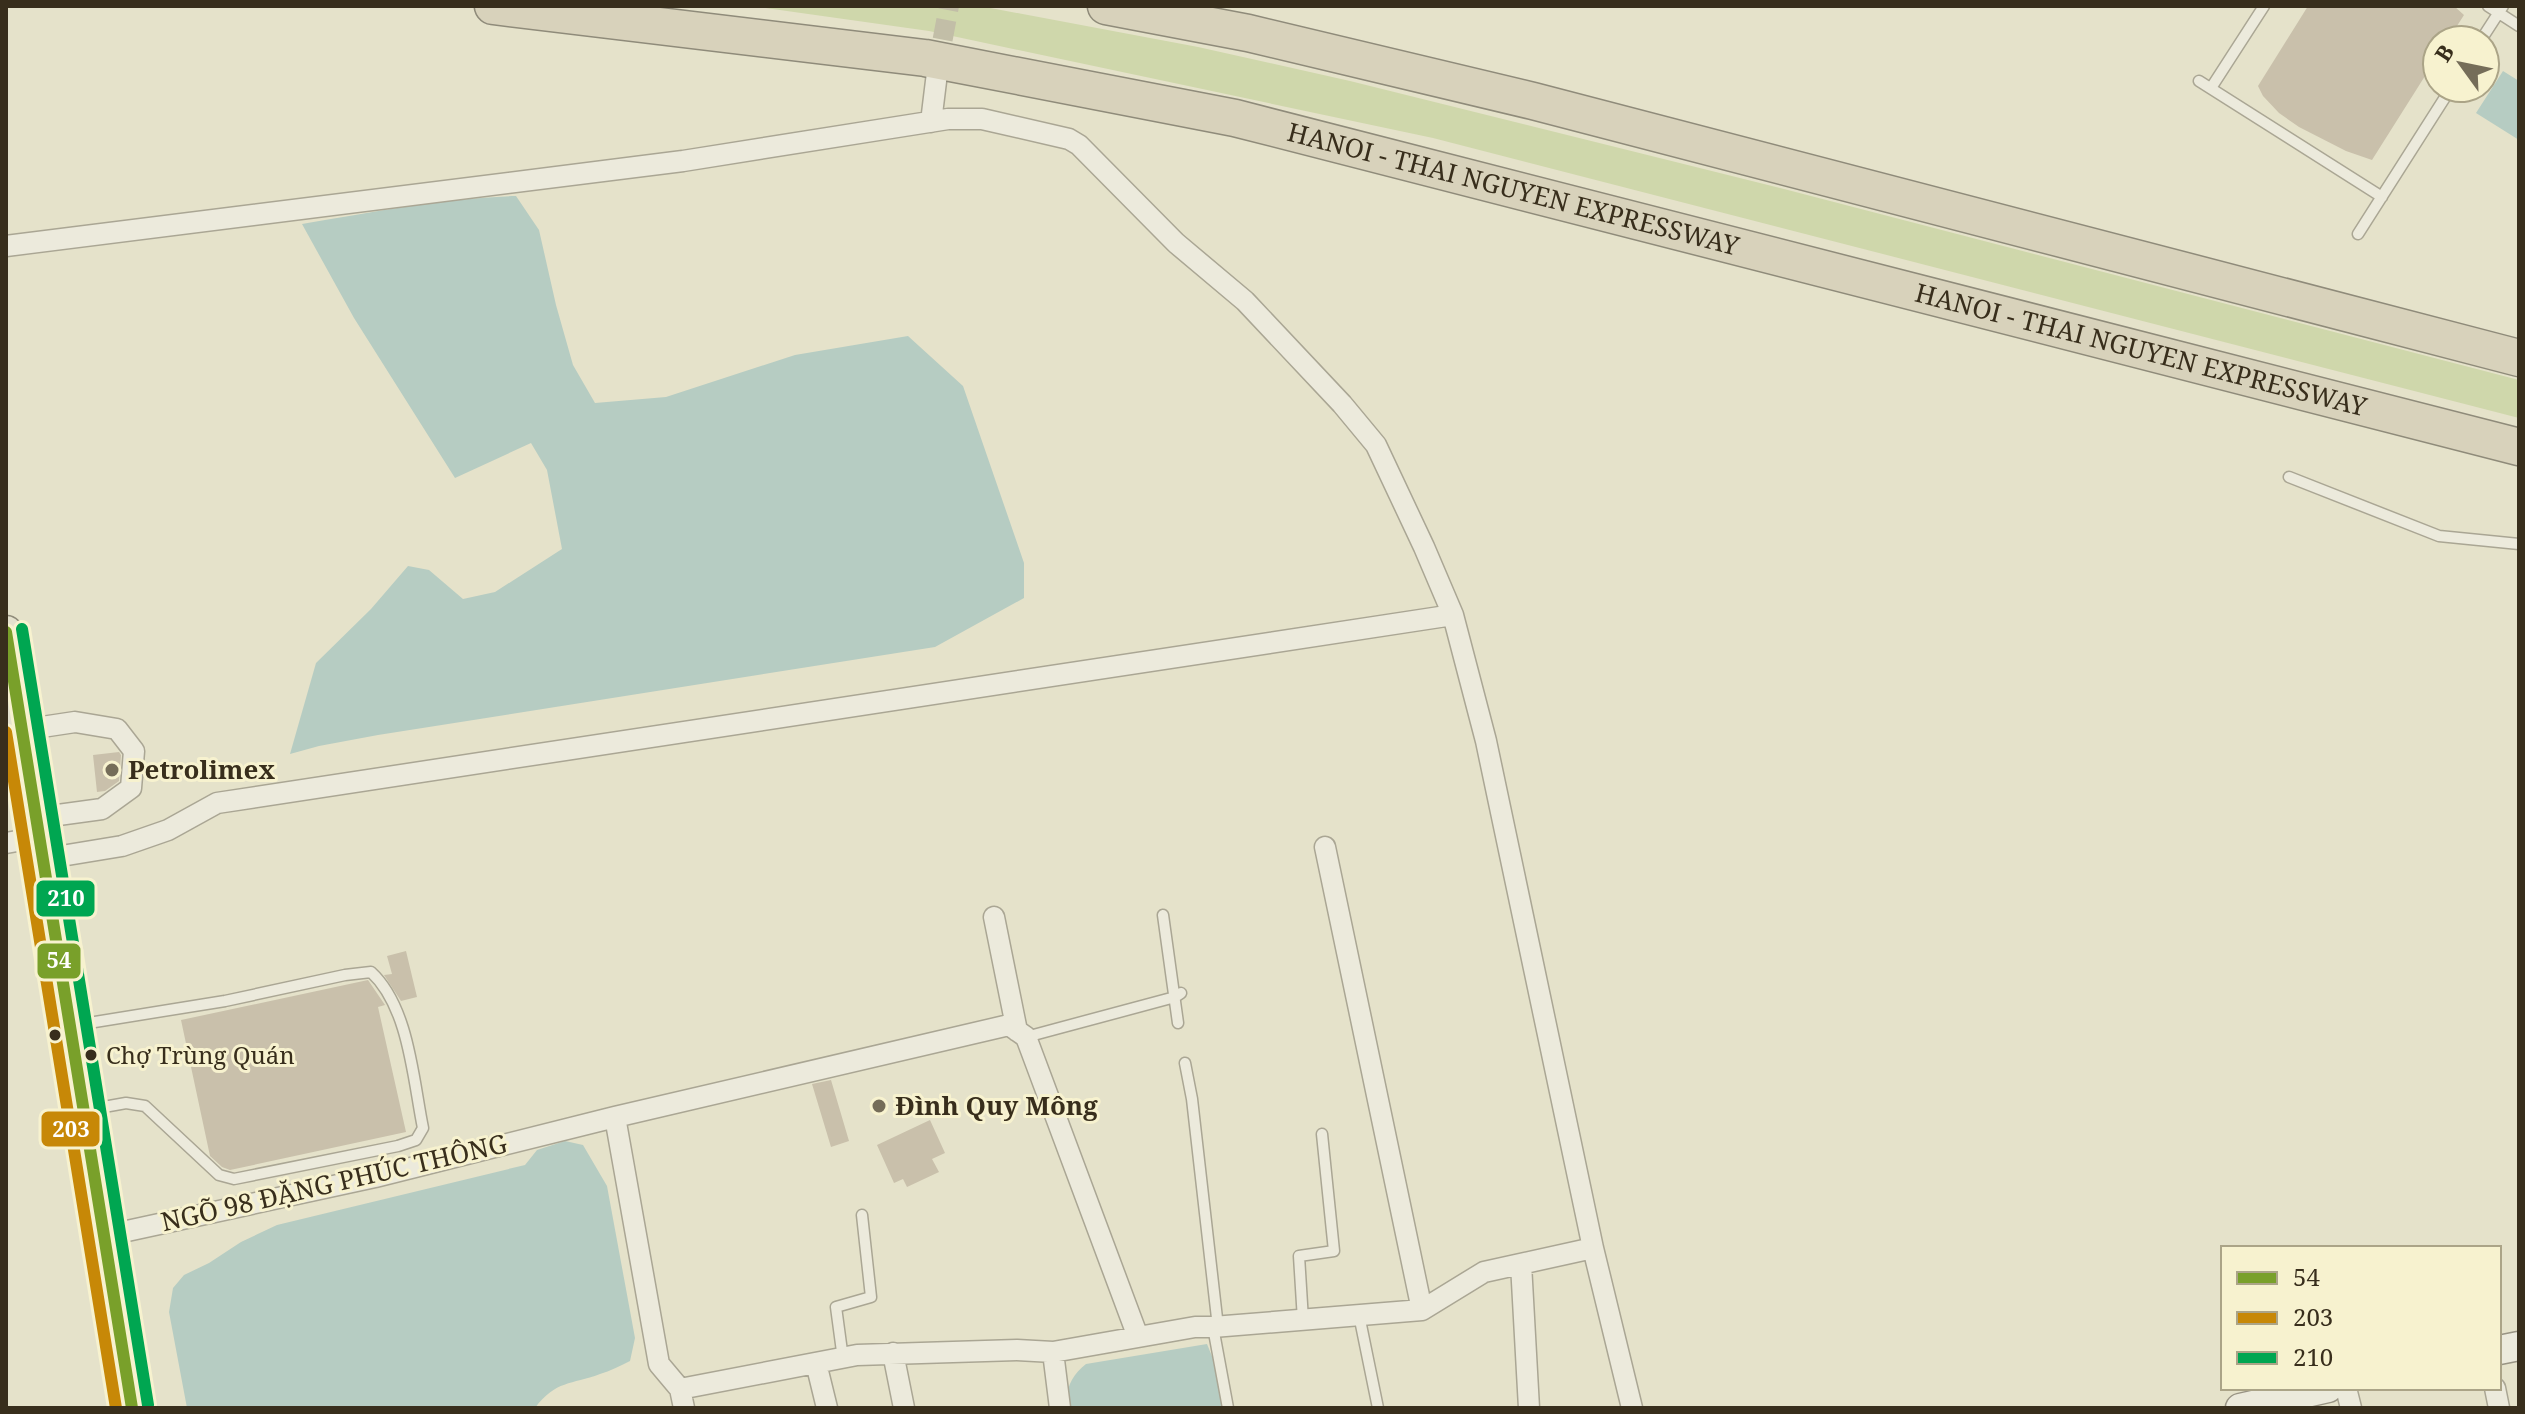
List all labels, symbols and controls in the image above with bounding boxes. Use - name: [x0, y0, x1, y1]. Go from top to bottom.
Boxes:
- north arrow: [2421, 24, 2501, 104]
- text: B: [2427, 38, 2460, 67]
- street label: HANOI - THAI NGUYEN EXPRESSWAY: [1284, 113, 1744, 264]
- street label: HANOI - THAI NGUYEN EXPRESSWAY: [1911, 274, 2372, 424]
- place label: Petrolimex: [128, 751, 275, 787]
- marker: Petrolimex: [103, 761, 121, 779]
- line badge: 210: [35, 879, 96, 918]
- text: 210: [47, 882, 85, 912]
- line badge: 54: [36, 942, 82, 980]
- text: 54: [47, 944, 71, 974]
- unlabelled marker: [47, 1027, 63, 1043]
- place label: Chợ Trùng Quán: [106, 1038, 295, 1071]
- marker: Chợ Trùng Quán: [83, 1047, 99, 1063]
- place label: Đình Quy Mông: [895, 1087, 1098, 1123]
- marker: Đình Quy Mông: [870, 1097, 888, 1115]
- line badge: 203: [40, 1110, 101, 1148]
- text: 203: [52, 1113, 90, 1143]
- street label: NGÕ 98 ĐẶNG PHÚC THÔNG: [157, 1125, 511, 1239]
- legend: [2221, 1246, 2501, 1390]
- text: 54: [2293, 1260, 2320, 1293]
- text: 203: [2293, 1300, 2333, 1333]
- text: 210: [2293, 1340, 2333, 1373]

